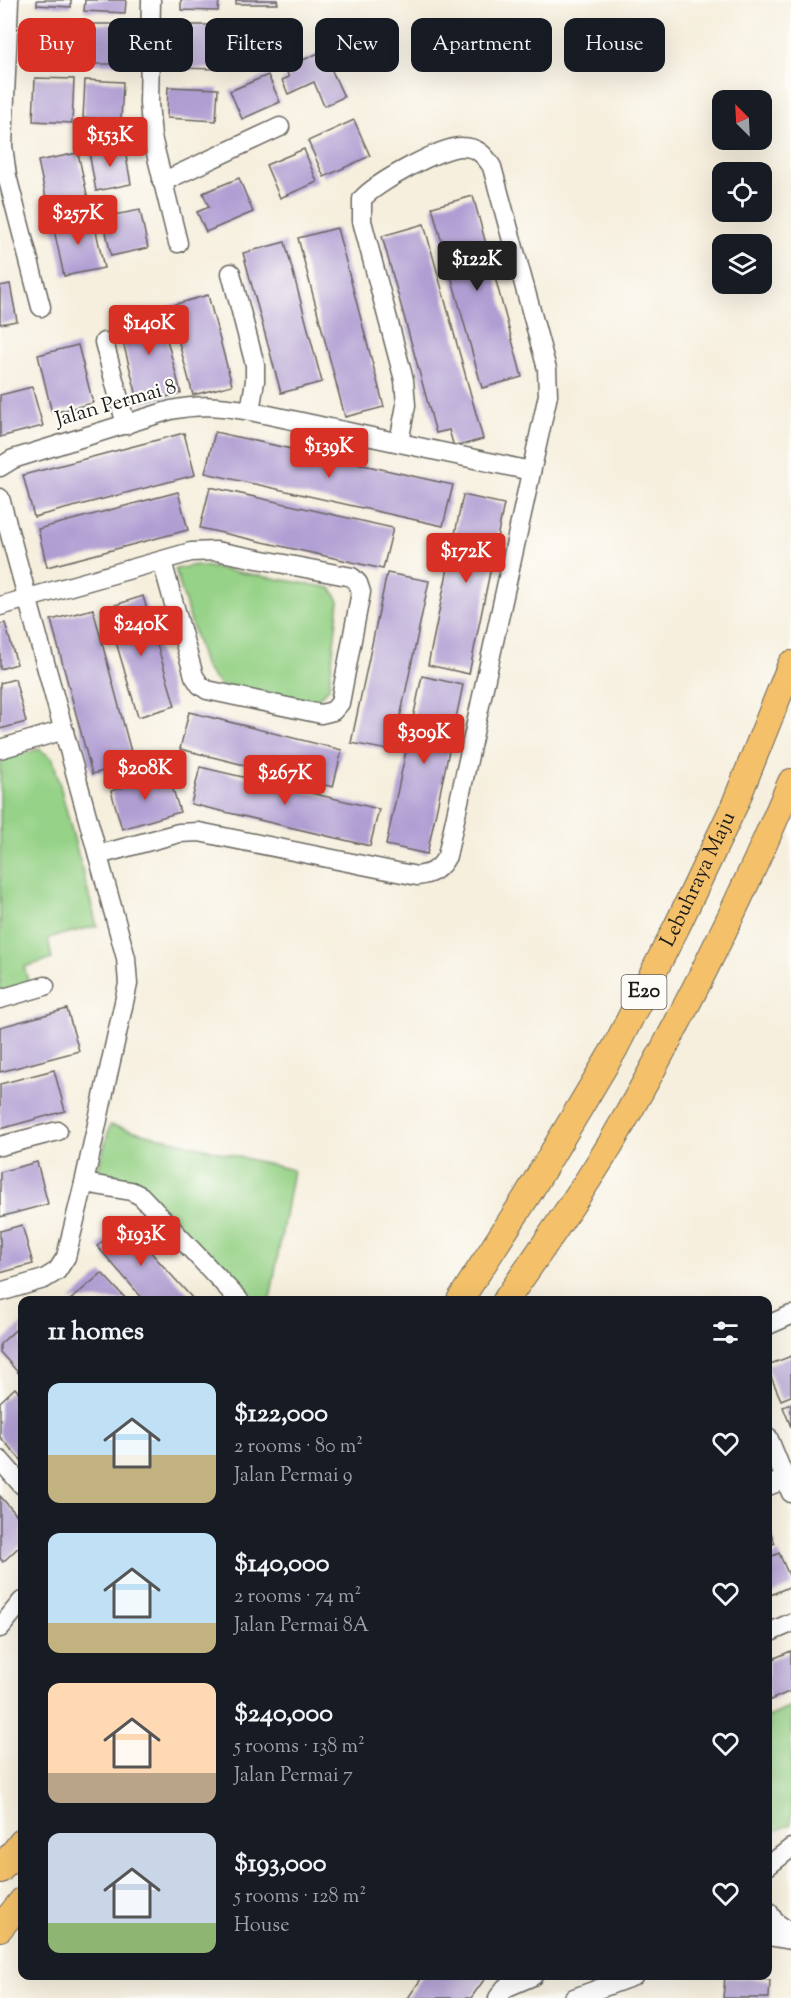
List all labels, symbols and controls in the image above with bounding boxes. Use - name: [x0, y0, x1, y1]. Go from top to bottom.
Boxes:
- chip: Buy: [18, 18, 96, 72]
- chip: Rent: [108, 18, 193, 72]
- chip: Filters: [205, 18, 303, 72]
- chip: New: [315, 18, 399, 72]
- chip: Apartment: [411, 18, 552, 72]
- chip: House: [564, 18, 665, 72]
- north arrow: [712, 90, 772, 150]
- map controls: [712, 90, 772, 294]
- pin: $153K: [68, 117, 152, 168]
- text: $153K: [87, 122, 133, 151]
- button: locate: [712, 162, 772, 222]
- pin: $257K: [36, 195, 120, 246]
- text: $257K: [52, 200, 104, 229]
- button: layers: [712, 234, 772, 294]
- pin: $122K: [435, 241, 519, 292]
- text: $122K: [452, 246, 502, 275]
- pin: $140K: [107, 305, 191, 356]
- text: $140K: [123, 310, 175, 339]
- street label: Jalan Permai 8: [51, 372, 180, 436]
- pin: $139K: [287, 428, 371, 479]
- text: $139K: [304, 433, 354, 462]
- pin: $172K: [424, 533, 508, 584]
- text: $172K: [440, 538, 492, 567]
- pin: $240K: [99, 606, 183, 657]
- text: $240K: [114, 611, 168, 640]
- pin: $309K: [382, 714, 466, 765]
- text: $309K: [397, 719, 451, 748]
- pin: $208K: [103, 750, 187, 801]
- text: $208K: [117, 755, 173, 784]
- pin: $267K: [243, 755, 327, 806]
- text: $267K: [258, 760, 312, 789]
- street label: Lebuhraya Maju: [654, 807, 744, 952]
- road number: E20: [622, 975, 666, 1009]
- pin: $193K: [99, 1216, 183, 1267]
- text: $193K: [116, 1221, 166, 1250]
- text: 11 homes: [48, 1314, 144, 1351]
- icon: filters: [709, 1316, 742, 1349]
- text: $122,000: [234, 1396, 328, 1433]
- icon: home: [96, 1407, 168, 1479]
- icon: heart: [709, 1427, 742, 1460]
- text: 2 rooms · 80 m²: [234, 1433, 363, 1462]
- text: Jalan Permai 9: [234, 1462, 353, 1491]
- text: $140,000: [234, 1546, 330, 1583]
- icon: home: [96, 1557, 168, 1629]
- icon: heart: [709, 1577, 742, 1610]
- text: 2 rooms · 74 m²: [234, 1583, 361, 1612]
- text: Jalan Permai 8A: [234, 1612, 369, 1641]
- text: $240,000: [234, 1696, 333, 1733]
- icon: home: [96, 1707, 168, 1779]
- icon: heart: [709, 1727, 742, 1760]
- text: 5 rooms · 138 m²: [234, 1733, 365, 1762]
- text: Jalan Permai 7: [234, 1762, 353, 1791]
- text: $193,000: [234, 1846, 327, 1883]
- icon: home: [96, 1857, 168, 1929]
- icon: heart: [709, 1877, 742, 1910]
- text: 5 rooms · 128 m²: [234, 1883, 366, 1912]
- text: House: [234, 1912, 289, 1941]

